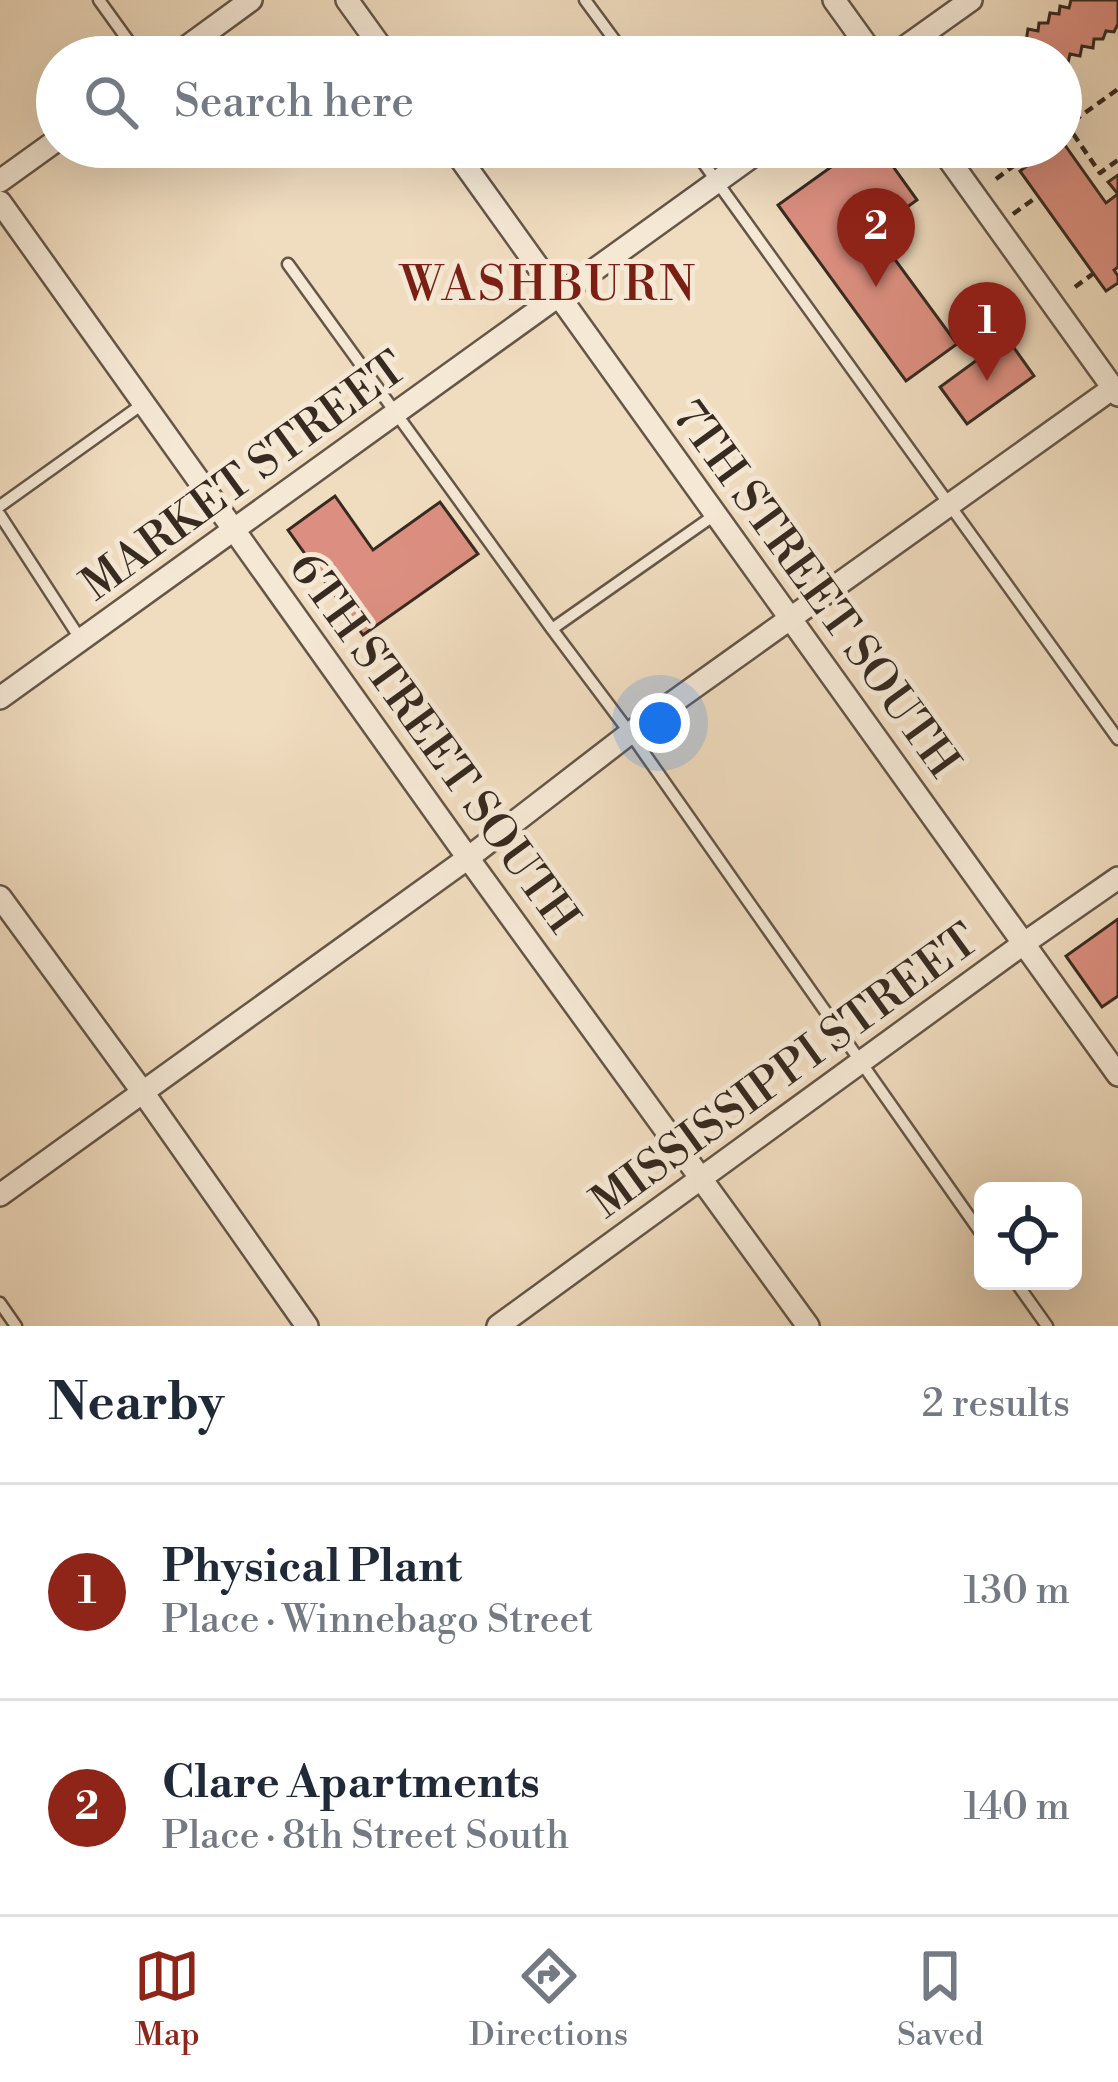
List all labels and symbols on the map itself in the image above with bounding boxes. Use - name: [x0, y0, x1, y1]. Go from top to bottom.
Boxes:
- pin: 2: [837, 188, 915, 287]
- district label: WASHBURN: [398, 256, 698, 316]
- pin: 1: [948, 282, 1026, 381]
- street label: MARKET STREET: [71, 340, 418, 614]
- street label: 7TH STREET SOUTH: [659, 390, 971, 789]
- street label: 6TH STREET SOUTH: [276, 542, 590, 945]
- your location: [630, 693, 690, 753]
- street label: MISSISSIPPI STREET: [581, 912, 990, 1232]

